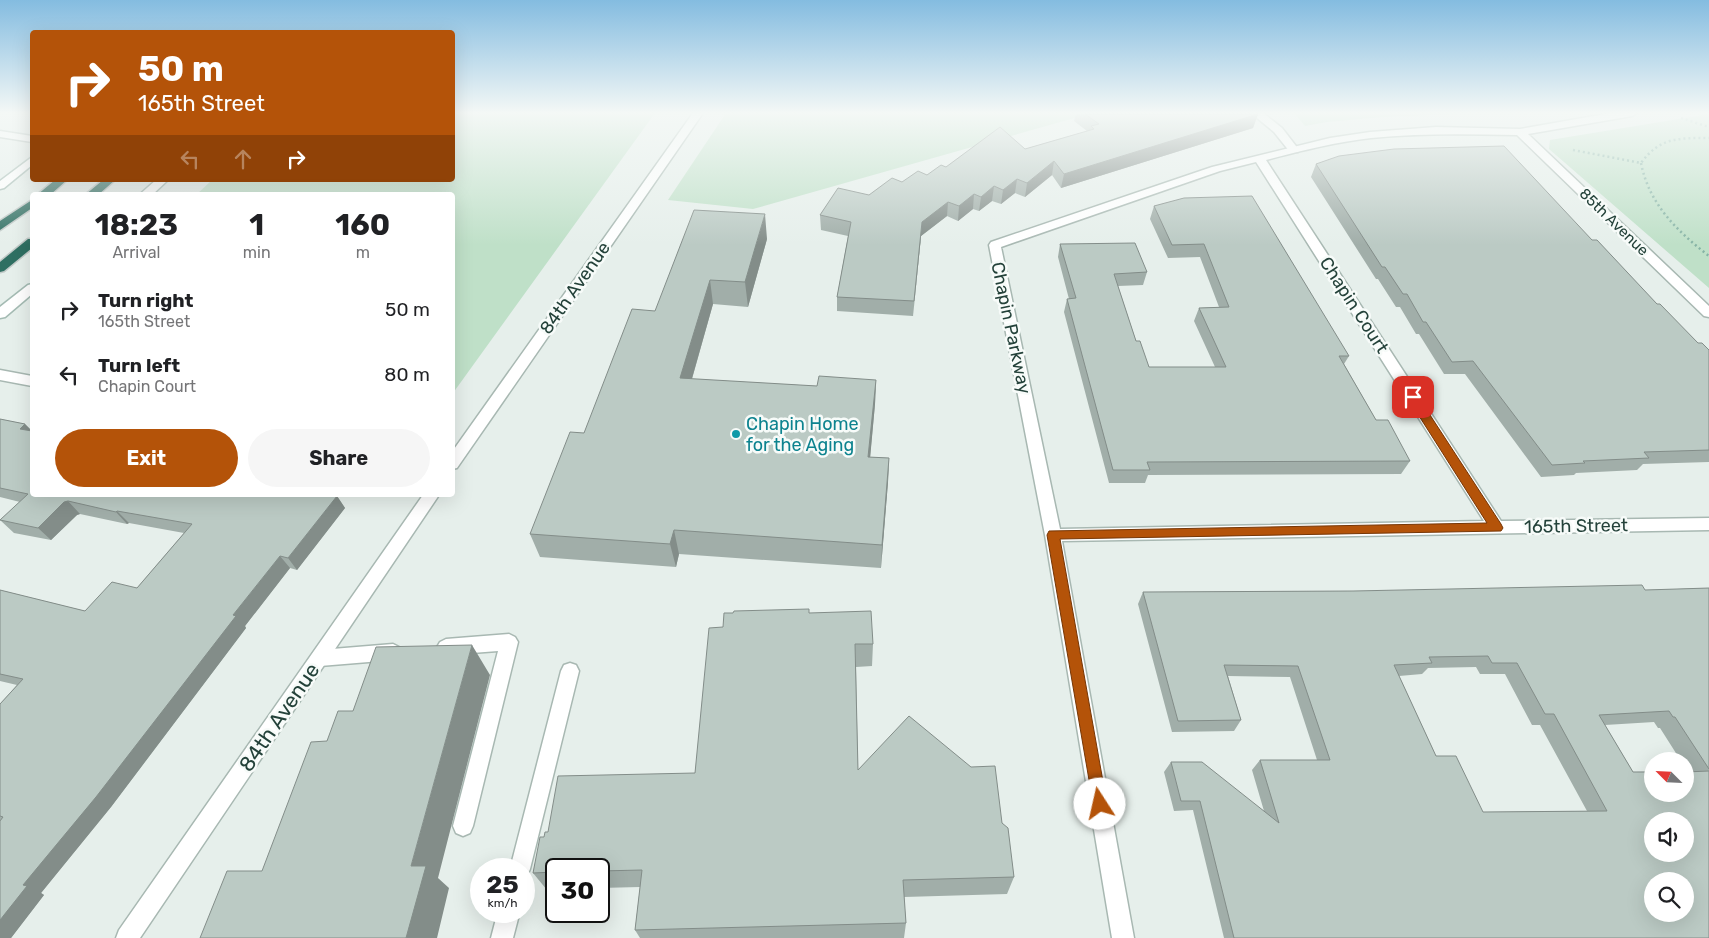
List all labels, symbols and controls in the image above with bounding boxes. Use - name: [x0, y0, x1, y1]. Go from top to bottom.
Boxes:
- text: 50 m: [138, 48, 224, 90]
- icon: right: [55, 50, 120, 115]
- text: 165th Street: [138, 90, 265, 117]
- icon: left: [176, 145, 204, 173]
- icon: ahead: [229, 145, 257, 173]
- icon: right: [282, 145, 310, 173]
- street label: 85th Avenue: [1576, 185, 1652, 259]
- text: 18:23: [95, 207, 178, 243]
- text: 1: [249, 207, 264, 243]
- text: 160: [335, 207, 390, 243]
- street label: 84th Avenue: [535, 238, 615, 338]
- text: Arrival: [112, 243, 160, 262]
- text: min: [243, 243, 271, 262]
- text: m: [356, 243, 370, 262]
- street label: Chapin Court: [1315, 253, 1393, 357]
- street label: Chapin Parkway: [986, 260, 1036, 396]
- text: Turn right: [98, 289, 193, 312]
- icon: right: [55, 296, 83, 324]
- text: 50 m: [385, 298, 430, 321]
- text: 165th Street: [98, 312, 190, 331]
- text: Turn left: [98, 354, 180, 377]
- icon: left: [55, 361, 83, 389]
- text: 80 m: [384, 363, 430, 386]
- pin: [1392, 376, 1434, 418]
- text: Chapin Court: [98, 377, 196, 396]
- icon: arrive: [1399, 383, 1427, 411]
- place label: Chapin Home for the Aging: [746, 413, 859, 456]
- marker: Chapin Home for the Aging: [730, 428, 742, 440]
- button: Exit: [55, 429, 238, 487]
- button: Share: [248, 429, 430, 487]
- street label: 165th Street: [1524, 514, 1628, 538]
- street label: 84th Avenue: [234, 658, 324, 776]
- north arrow: [1644, 752, 1694, 802]
- map controls: [1644, 752, 1694, 922]
- position arrow: [1073, 777, 1125, 829]
- button: sound: [1644, 812, 1694, 862]
- speed limit sign: 30: [545, 858, 610, 923]
- text: 25: [486, 870, 519, 899]
- button: search: [1644, 872, 1694, 922]
- text: km/h: [488, 896, 517, 910]

